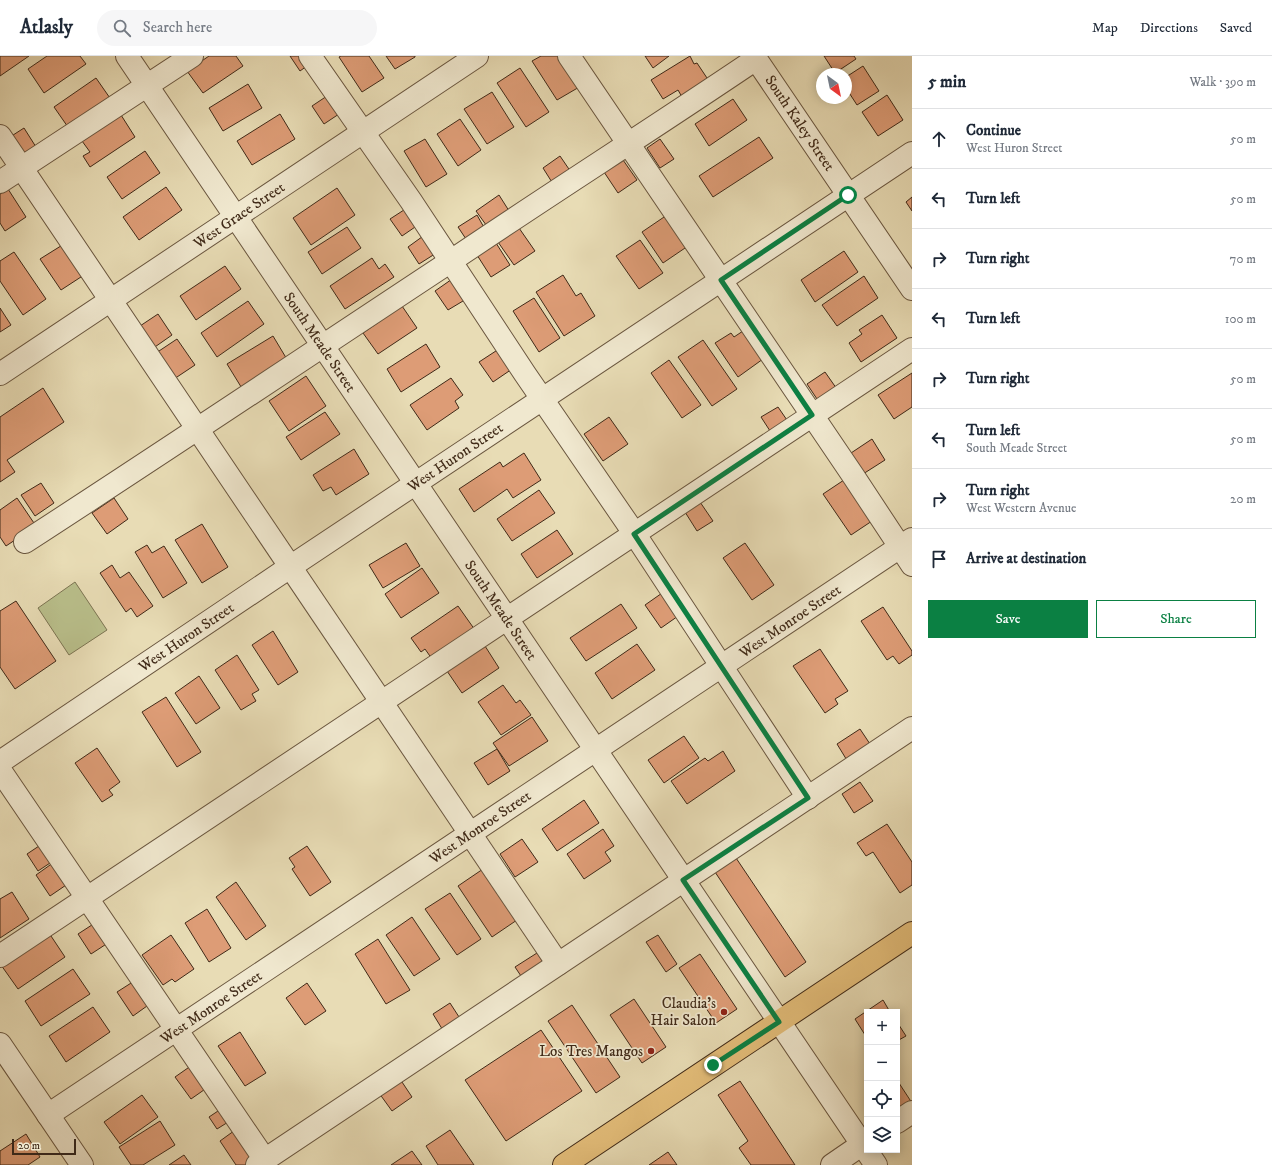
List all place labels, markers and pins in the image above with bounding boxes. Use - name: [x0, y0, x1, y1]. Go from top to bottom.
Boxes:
- place label: Claudia's Hair Salon: [651, 994, 716, 1030]
- marker: Claudia's Hair Salon: [719, 1007, 729, 1017]
- place label: Los Tres Mangos: [539, 1042, 643, 1061]
- marker: Los Tres Mangos: [646, 1046, 656, 1056]

